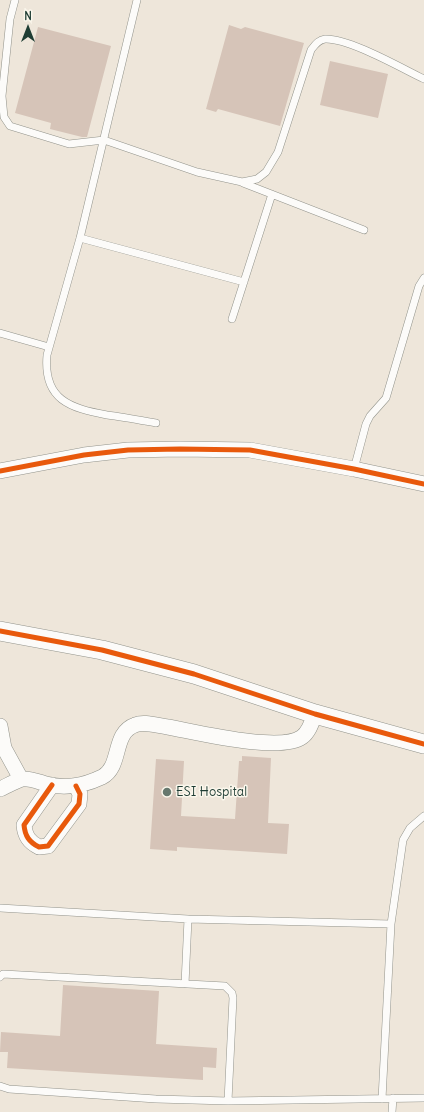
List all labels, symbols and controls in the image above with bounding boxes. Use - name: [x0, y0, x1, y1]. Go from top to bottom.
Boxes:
- north arrow: [8, 8, 48, 48]
- text: N: [24, 9, 32, 23]
- place label: ESI Hospital: [176, 784, 247, 800]
- marker: ESI Hospital: [161, 786, 173, 798]

